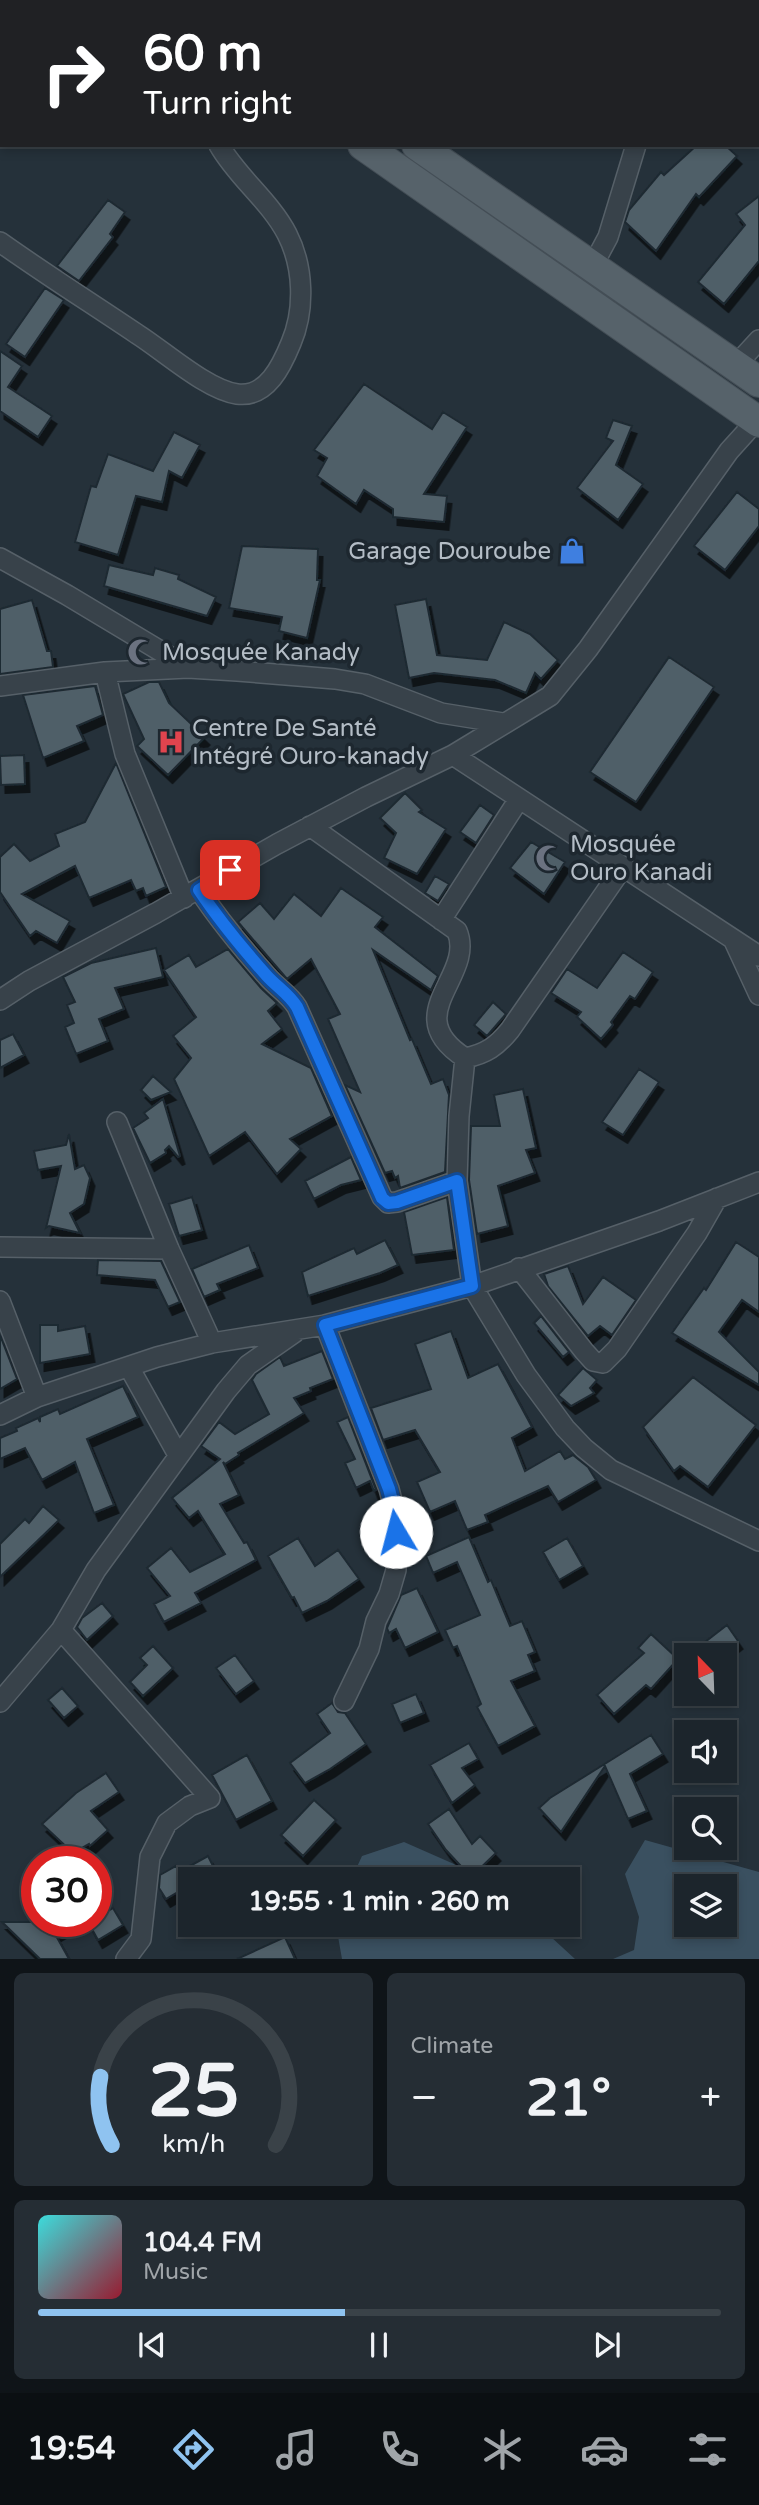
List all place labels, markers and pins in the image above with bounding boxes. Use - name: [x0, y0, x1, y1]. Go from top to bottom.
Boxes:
- shop icon: Garage Douroube: [557, 536, 587, 566]
- place label: Garage Douroube: [348, 537, 551, 566]
- mosque icon: Mosquée Kanady: [126, 637, 156, 667]
- place label: Mosquée Kanady: [162, 638, 360, 667]
- place label: Centre De Santé Intégré Ouro-kanady: [192, 714, 429, 771]
- hospital icon: Centre De Santé Intégré Ouro-kanady: [156, 727, 186, 757]
- place label: Mosquée Ouro Kanadi: [570, 830, 712, 887]
- pin: [200, 840, 260, 900]
- mosque icon: Mosquée Ouro Kanadi: [534, 843, 564, 873]

